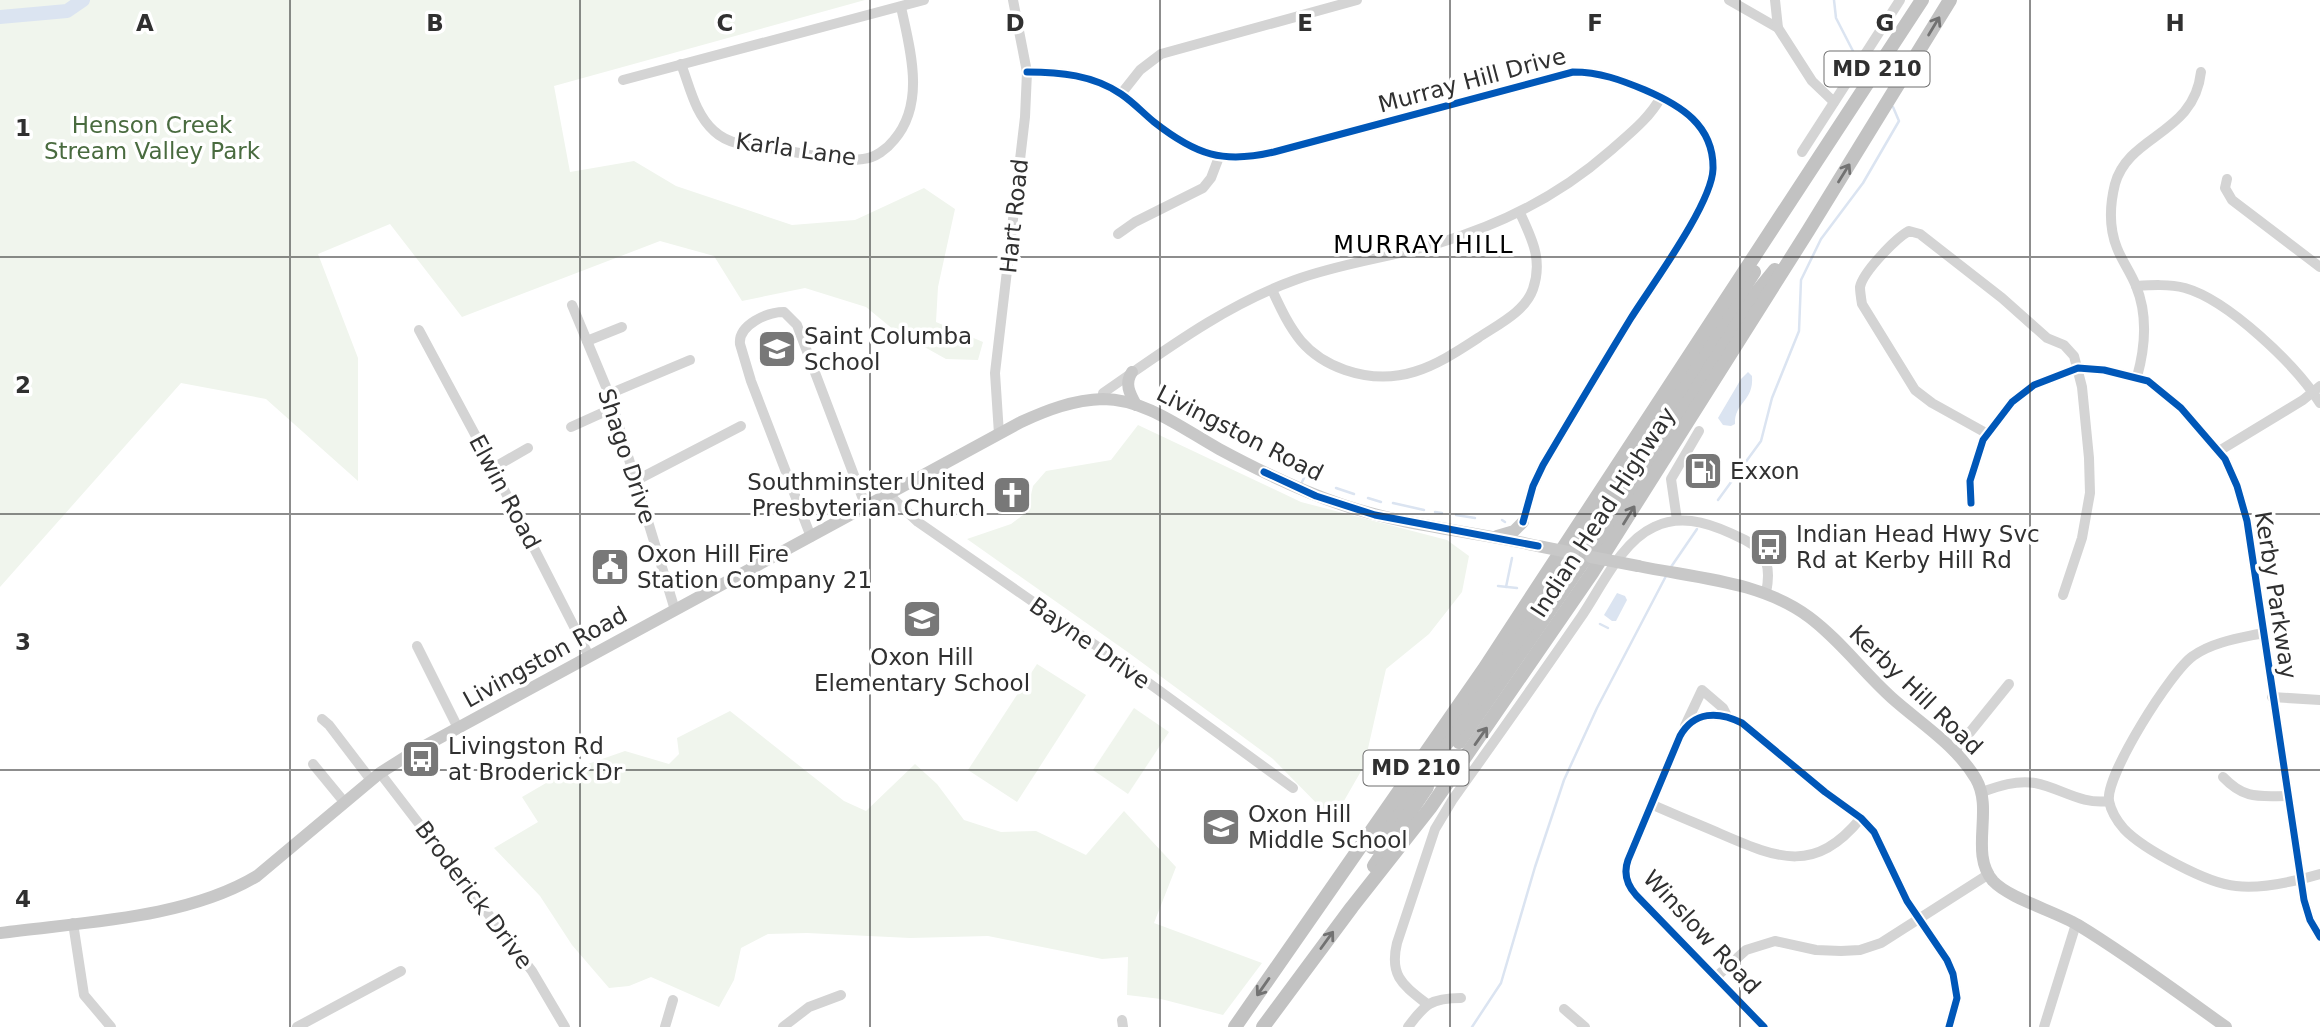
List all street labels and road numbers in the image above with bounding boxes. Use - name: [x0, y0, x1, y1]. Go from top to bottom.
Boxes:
- street label: Murray Hill Drive: [1375, 42, 1569, 118]
- road number: MD 210: [1825, 52, 1930, 86]
- street label: Karla Lane: [734, 128, 858, 170]
- street label: Hart Road: [995, 158, 1033, 274]
- street label: Livingston Road: [1153, 380, 1327, 486]
- street label: Shago Drive: [593, 385, 661, 527]
- street label: Indian Head Highway: [1525, 402, 1681, 622]
- street label: Elwin Road: [464, 430, 546, 554]
- street label: Kerby Parkway: [2250, 509, 2302, 681]
- street label: Bayne Drive: [1025, 592, 1155, 694]
- street label: Livingston Road: [459, 601, 631, 713]
- street label: Kerby Hill Road: [1844, 620, 1988, 760]
- road number: MD 210: [1364, 750, 1468, 786]
- street label: Broderick Drive: [410, 816, 538, 974]
- street label: Winslow Road: [1638, 865, 1766, 999]

